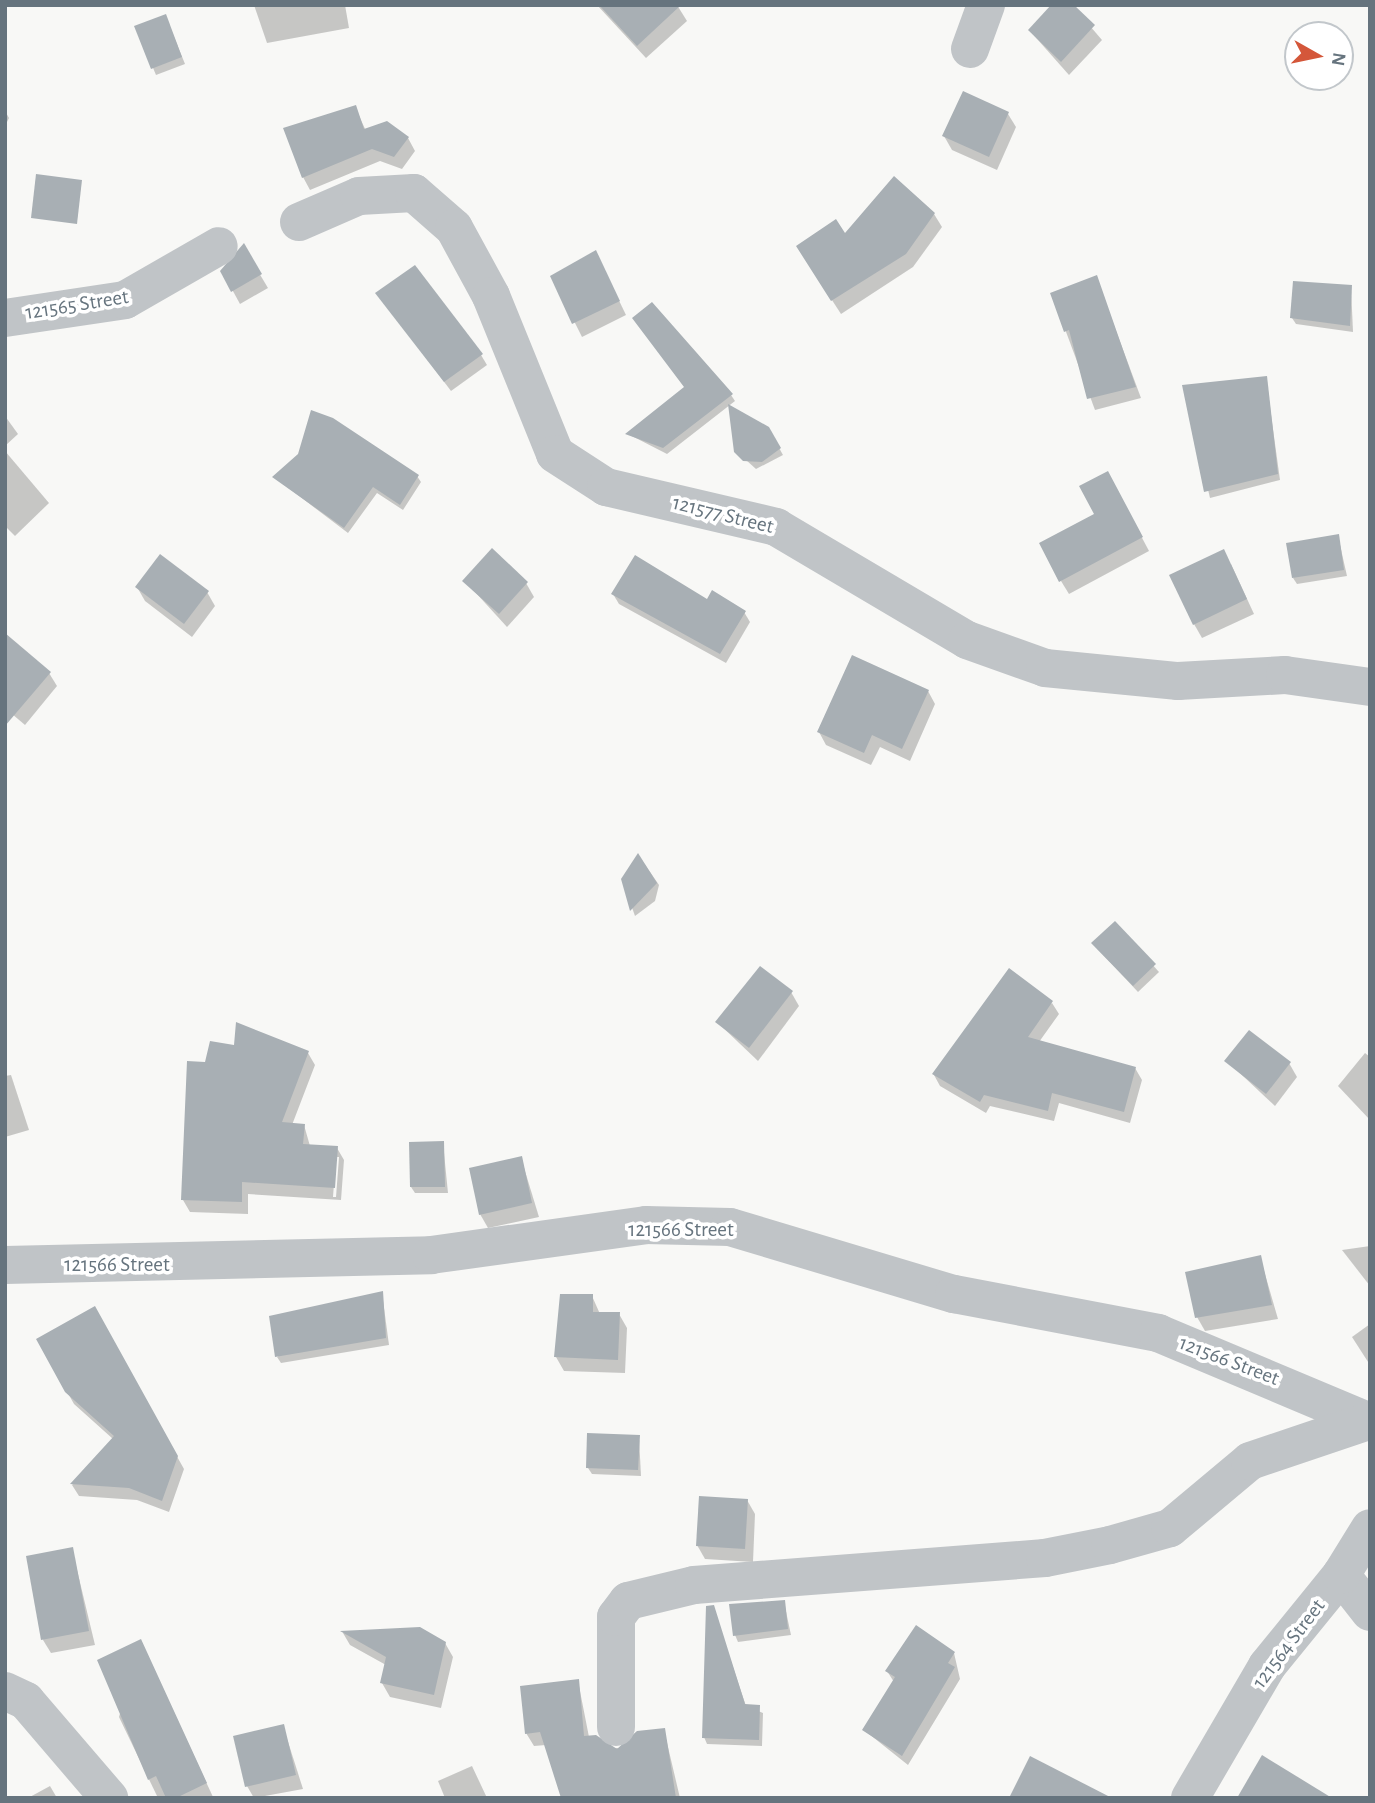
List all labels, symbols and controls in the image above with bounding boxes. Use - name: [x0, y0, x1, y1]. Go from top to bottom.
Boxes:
- north arrow: [1284, 21, 1354, 91]
- text: N: [1328, 51, 1349, 67]
- street label: 121565 Street: [24, 284, 130, 326]
- street label: 121577 Street: [670, 490, 776, 540]
- street label: 121566 Street: [628, 1217, 734, 1243]
- street label: 121566 Street: [64, 1252, 170, 1278]
- street label: 121566 Street: [1175, 1330, 1283, 1392]
- street label: 121564 Street: [1247, 1594, 1331, 1694]

